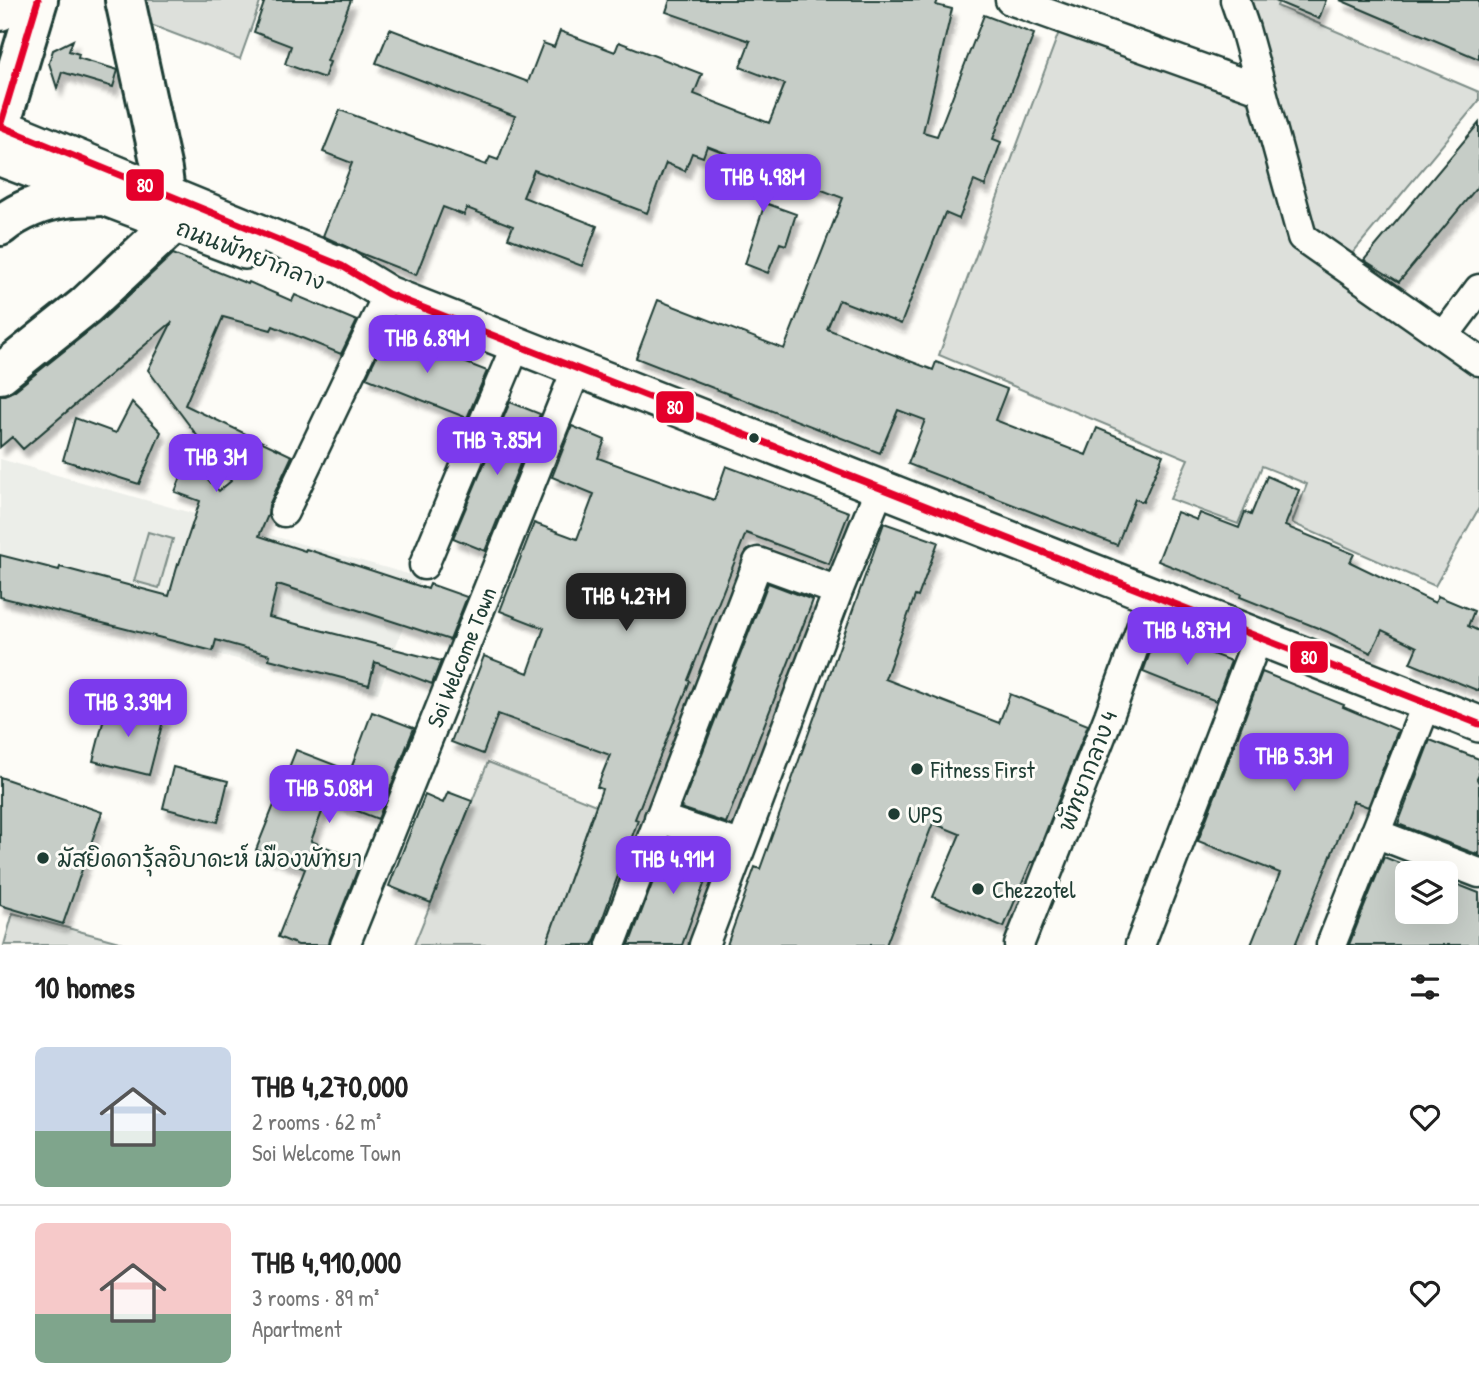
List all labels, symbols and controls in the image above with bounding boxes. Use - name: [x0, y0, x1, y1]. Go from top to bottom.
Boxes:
- pin: THB 4.98M: [683, 154, 843, 214]
- text: THB 4.98M: [721, 161, 805, 192]
- line badge: 80: [125, 168, 165, 202]
- text: 80: [137, 172, 154, 198]
- street label: ถนนพัทยากลาง: [172, 211, 330, 297]
- pin: THB 6.89M: [347, 316, 507, 375]
- text: THB 6.89M: [385, 322, 469, 353]
- line badge: 80: [655, 390, 695, 424]
- text: 80: [667, 394, 684, 420]
- pin: THB 7.85M: [417, 418, 577, 477]
- text: THB 7.85M: [453, 424, 541, 455]
- unlabelled marker: [747, 431, 761, 445]
- pin: THB 3M: [159, 434, 273, 494]
- text: THB 3M: [185, 441, 247, 472]
- pin: THB 4.27M: [546, 574, 706, 633]
- text: THB 4.27M: [582, 580, 670, 611]
- street label: Soi Welcome Town: [419, 582, 503, 732]
- pin: THB 4.87M: [1107, 608, 1267, 667]
- text: THB 4.87M: [1143, 614, 1231, 645]
- line badge: 80: [1289, 640, 1329, 674]
- text: 80: [1301, 644, 1318, 670]
- pin: THB 3.39M: [48, 680, 208, 739]
- text: THB 3.39M: [85, 686, 171, 717]
- street label: พัทยากลาง 4: [1050, 706, 1124, 836]
- pin: THB 5.3M: [1222, 734, 1366, 793]
- text: THB 5.3M: [1255, 740, 1333, 771]
- place label: Fitness First: [930, 754, 1036, 785]
- marker: Fitness First: [909, 761, 925, 777]
- pin: THB 5.08M: [249, 766, 409, 825]
- text: THB 5.08M: [285, 772, 373, 803]
- place label: UPS: [908, 799, 943, 830]
- marker: UPS: [886, 806, 902, 822]
- pin: THB 4.91M: [593, 836, 753, 896]
- place label: มัสยิดดารุ้ลอิบาดะห์ เมืองพัทยา: [57, 843, 362, 877]
- text: THB 4.91M: [632, 843, 714, 874]
- marker: มัสยิดดารุ้ลอิบาดะห์ เมืองพัทยา: [35, 850, 51, 866]
- map controls: [1395, 861, 1458, 924]
- button: layers: [1395, 861, 1458, 924]
- place label: Chezzotel: [992, 874, 1076, 905]
- marker: Chezzotel: [970, 881, 986, 897]
- text: 10 homes: [35, 967, 135, 1007]
- icon: filters: [1406, 968, 1444, 1006]
- text: THB 4,270,000: [252, 1066, 408, 1106]
- icon: home: [91, 1075, 175, 1159]
- icon: heart: [1406, 1098, 1444, 1136]
- text: 2 rooms · 62 m²: [252, 1106, 381, 1137]
- text: Soi Welcome Town: [252, 1137, 401, 1168]
- text: THB 4,910,000: [252, 1242, 401, 1282]
- icon: home: [91, 1251, 175, 1335]
- icon: heart: [1406, 1274, 1444, 1312]
- text: 3 rooms · 89 m²: [252, 1282, 379, 1313]
- text: Apartment: [252, 1313, 342, 1344]

